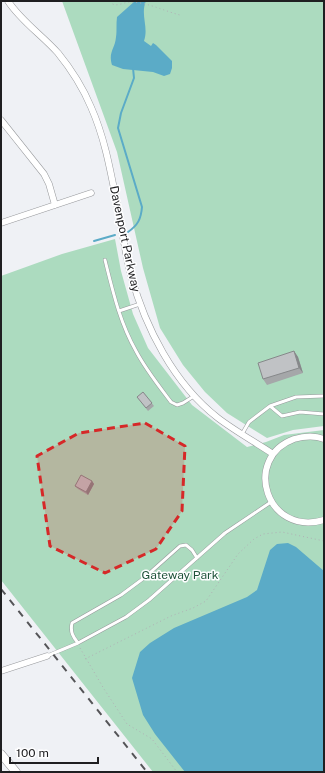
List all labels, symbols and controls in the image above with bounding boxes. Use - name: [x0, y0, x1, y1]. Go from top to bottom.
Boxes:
- street label: Davenport Parkway: [107, 185, 143, 294]
- park label: Gateway Park: [142, 568, 219, 582]
- scale bar: [10, 739, 98, 765]
- text: 100 m: [16, 746, 49, 760]

